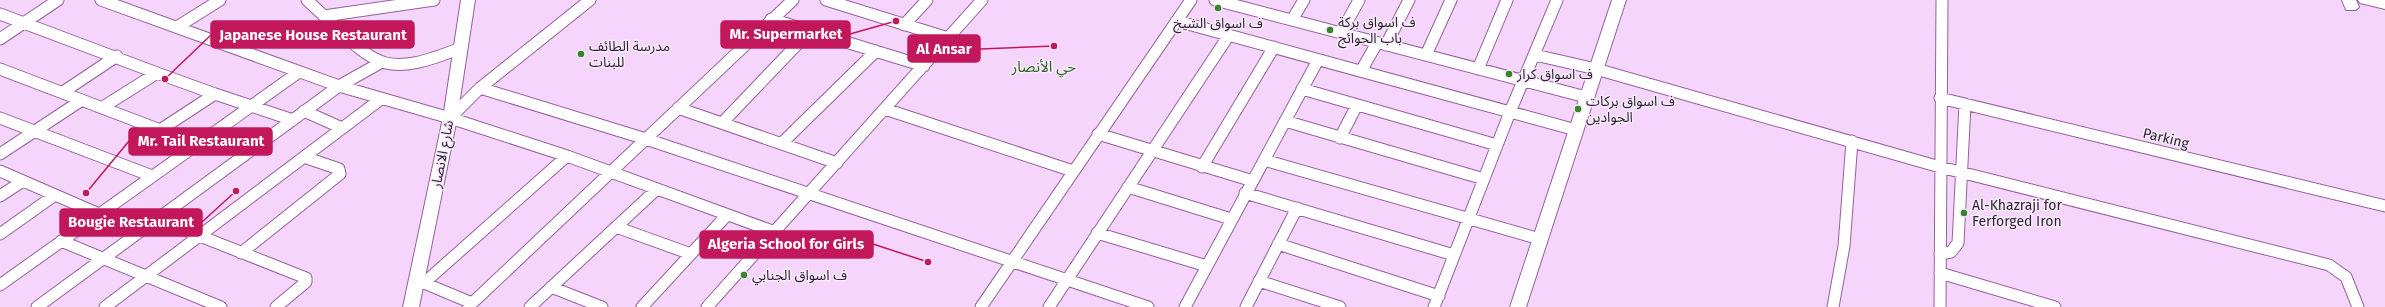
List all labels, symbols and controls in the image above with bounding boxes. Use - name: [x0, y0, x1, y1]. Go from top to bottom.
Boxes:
- marker: ف اسواق الشيخ: [1213, 3, 1223, 13]
- place label: ف اسواق بركة باب الحوائج: [1338, 14, 1416, 49]
- place label: ف اسواق الشيخ: [1173, 15, 1263, 34]
- callout: Japanese House Restaurant: [211, 21, 414, 48]
- callout: Mr. Supermarket: [721, 21, 850, 48]
- text: Mr. Supermarket: [729, 25, 843, 43]
- marker: ف اسواق بركة باب الحوائج: [1325, 25, 1335, 35]
- text: Japanese House Restaurant: [218, 26, 407, 44]
- callout: Al Ansar: [908, 35, 980, 62]
- place label: مدرسة الطائف للبنات: [589, 38, 670, 71]
- text: Al Ansar: [915, 40, 973, 58]
- marker: مدرسة الطائف للبنات: [576, 49, 586, 59]
- district label: حي الأنصار: [1011, 58, 1076, 78]
- place label: ف اسواق كرار: [1516, 66, 1593, 83]
- marker: ف اسواق كرار: [1504, 69, 1514, 79]
- place label: ف اسواق بركات الجوادين: [1586, 93, 1675, 126]
- marker: ف اسواق بركات الجوادين: [1573, 104, 1583, 114]
- street label: شارع الانصار: [427, 119, 459, 191]
- street label: Parking: [2141, 125, 2191, 153]
- callout: Mr. Tail Restaurant: [129, 128, 272, 155]
- text: Mr. Tail Restaurant: [138, 132, 265, 150]
- place label: Al-Khazraji for Ferforged Iron: [1972, 197, 2063, 230]
- marker: Al-Khazraji for Ferforged Iron: [1959, 208, 1969, 218]
- callout: Bougie Restaurant: [60, 209, 202, 236]
- text: Bougie Restaurant: [68, 213, 194, 231]
- callout: Algeria School for Girls: [700, 231, 873, 258]
- text: Algeria School for Girls: [707, 235, 864, 253]
- place label: ف اسواق الجنابي: [752, 267, 847, 286]
- marker: ف اسواق الجنابي: [739, 270, 749, 280]

